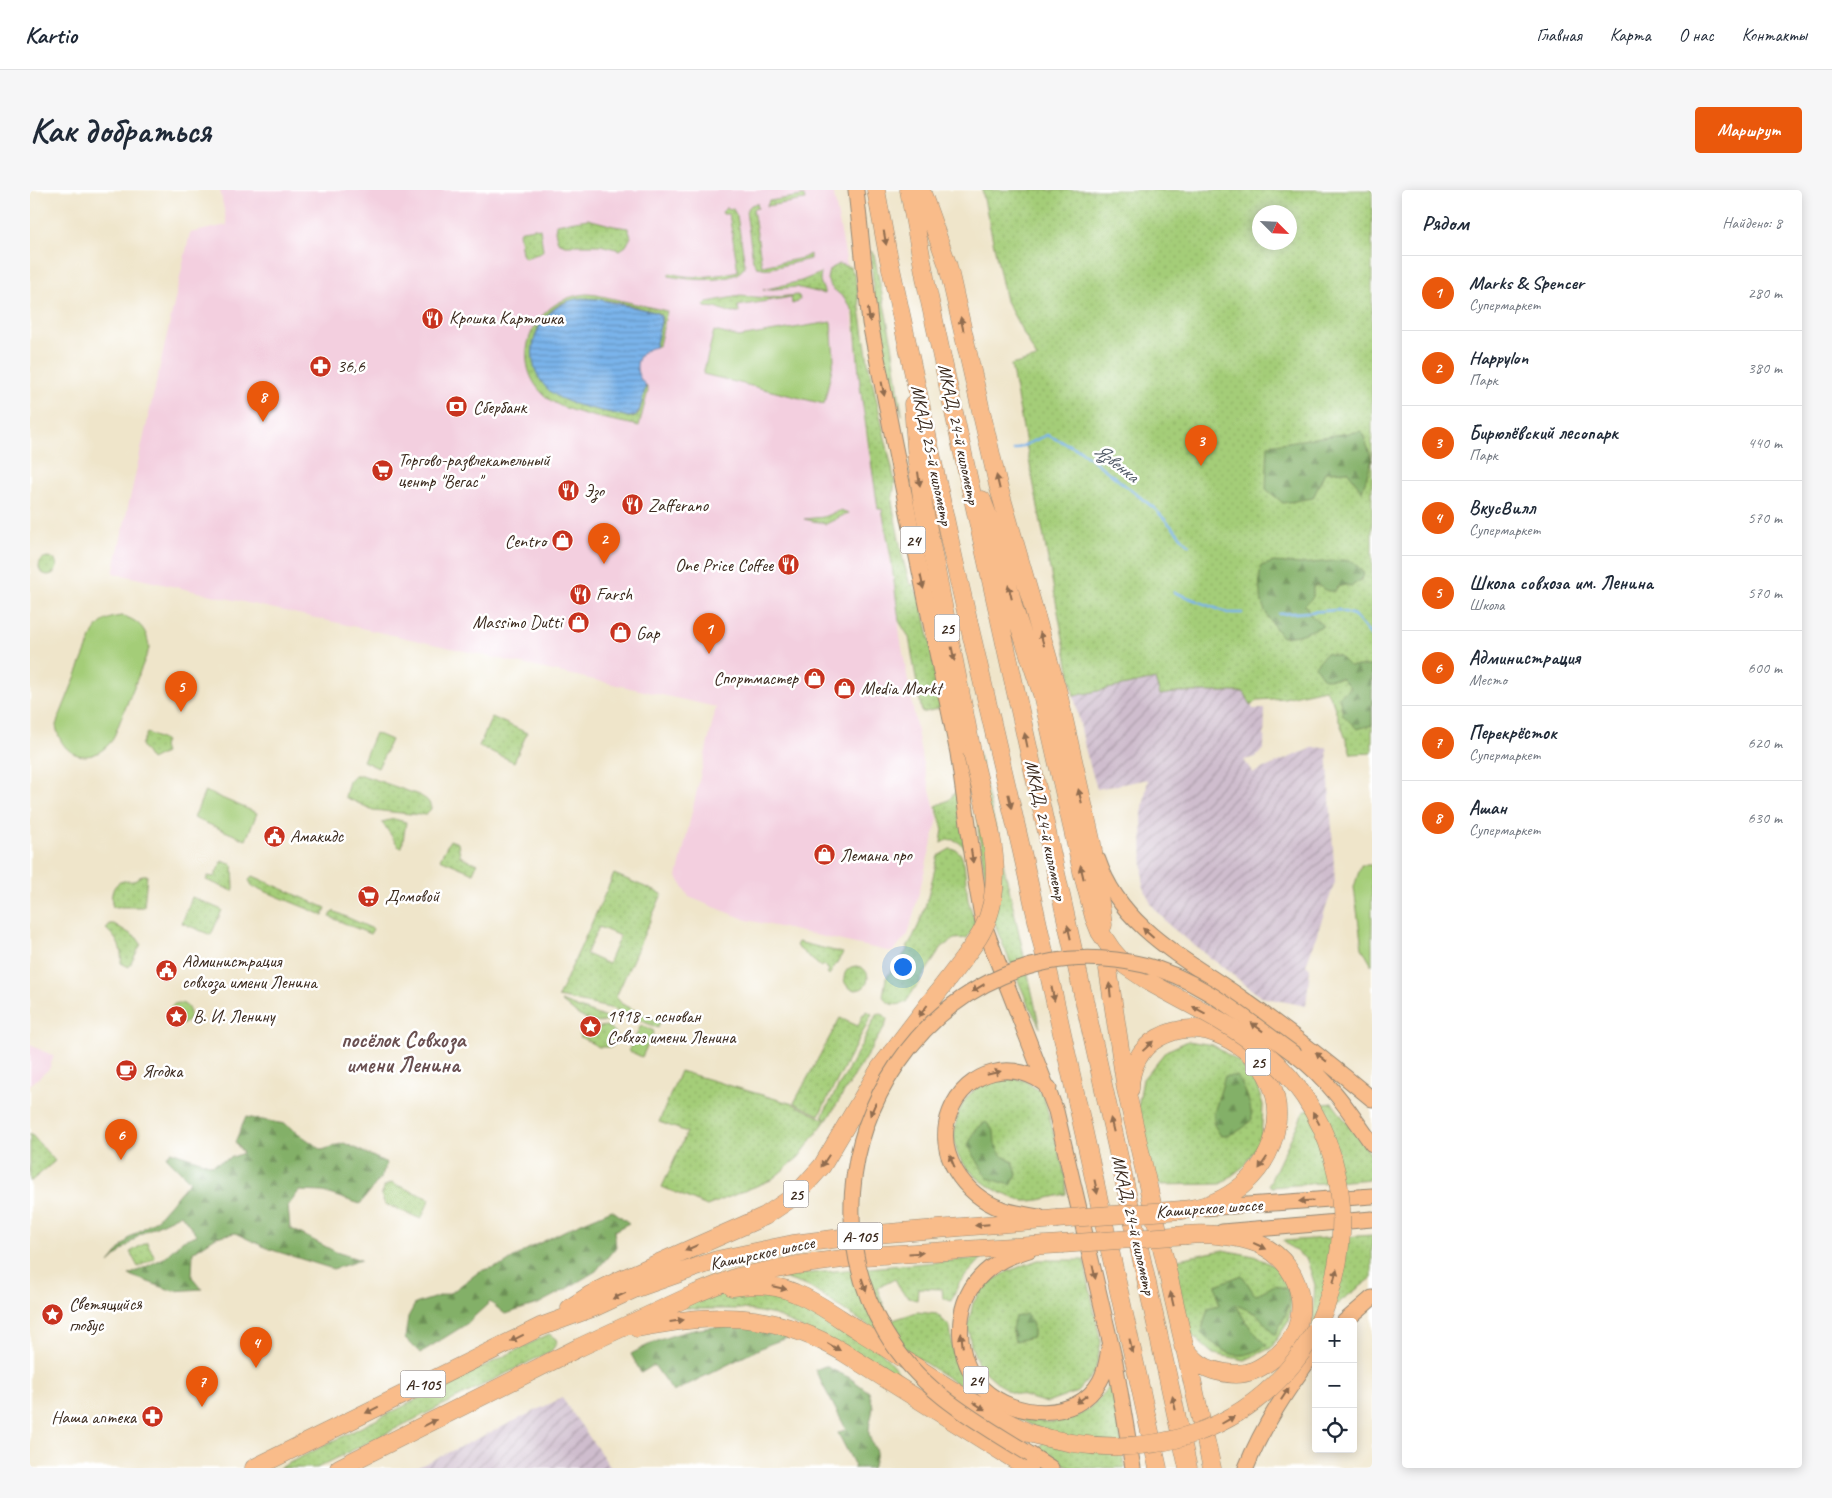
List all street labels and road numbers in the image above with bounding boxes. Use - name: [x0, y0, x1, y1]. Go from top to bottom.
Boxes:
- street label: МКАД, 24-й километр: [933, 362, 985, 507]
- street label: МКАД, 25-й километр: [906, 383, 958, 528]
- road number: 24: [900, 526, 926, 554]
- road number: 25: [934, 614, 960, 642]
- street label: МКАД, 24-й километр: [1020, 758, 1072, 903]
- road number: 25: [1246, 1049, 1270, 1076]
- street label: МКАД, 24-й километр: [1107, 1153, 1161, 1298]
- road number: 25: [784, 1181, 808, 1208]
- street label: Каширское шоссе: [1155, 1193, 1264, 1223]
- road number: А-105: [838, 1222, 882, 1250]
- street label: Каширское шоссе: [708, 1231, 817, 1275]
- road number: 24: [964, 1366, 988, 1394]
- road number: А-105: [400, 1370, 446, 1398]

